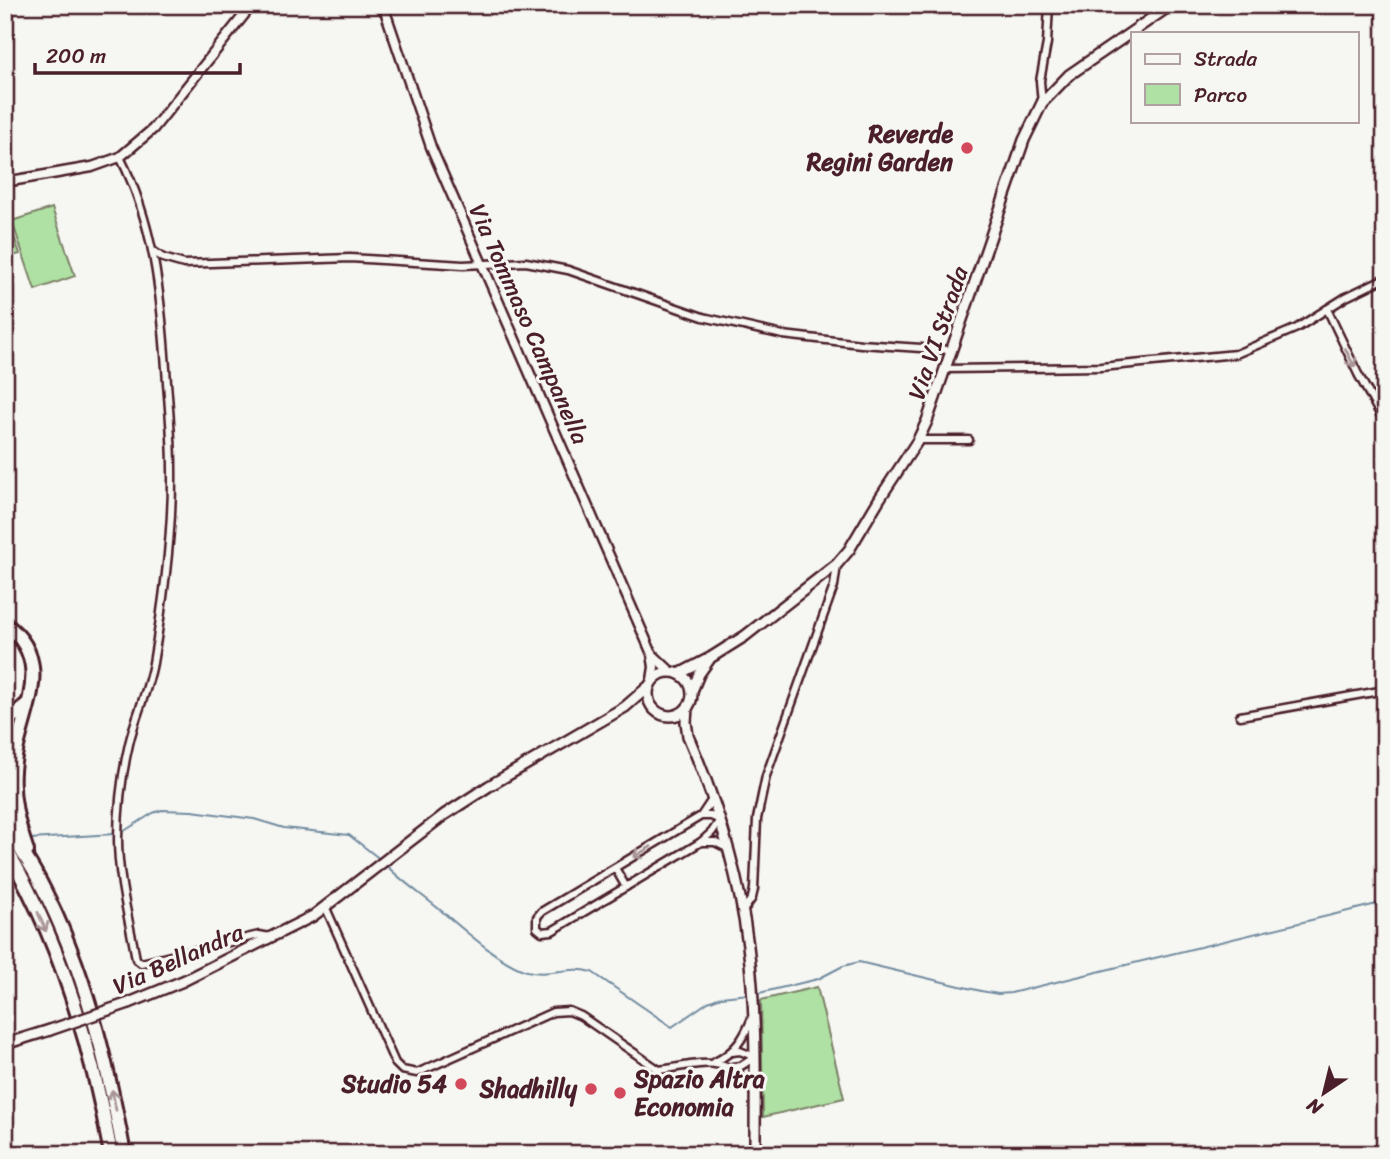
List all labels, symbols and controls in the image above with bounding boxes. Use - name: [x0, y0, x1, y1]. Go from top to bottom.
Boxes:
- scale bar: [35, 32, 240, 76]
- legend: [1131, 32, 1358, 122]
- text: 200 m: [46, 37, 106, 75]
- text: Strada: [1194, 40, 1258, 78]
- text: Parco: [1194, 76, 1247, 114]
- place label: Reverde Regini Garden: [806, 113, 953, 183]
- marker: Reverde Regini Garden: [959, 140, 975, 156]
- street label: Via Tommaso Campanella: [457, 197, 601, 451]
- street label: Via VI Strada: [896, 260, 981, 406]
- one-way arrow: [1344, 347, 1357, 368]
- one-way arrow: [633, 845, 653, 859]
- one-way arrow: [37, 911, 50, 933]
- street label: Via Bellandra: [106, 911, 251, 1007]
- place label: Spazio Altra Economia: [633, 1058, 765, 1128]
- north arrow: [1288, 1058, 1358, 1128]
- place label: Studio 54: [341, 1063, 447, 1105]
- place label: Shadhilly: [478, 1068, 578, 1110]
- marker: Studio 54: [453, 1076, 469, 1092]
- marker: Shadhilly: [583, 1081, 599, 1097]
- marker: Spazio Altra Economia: [612, 1085, 628, 1101]
- one-way arrow: [107, 1089, 121, 1112]
- text: N: [1299, 1089, 1330, 1124]

